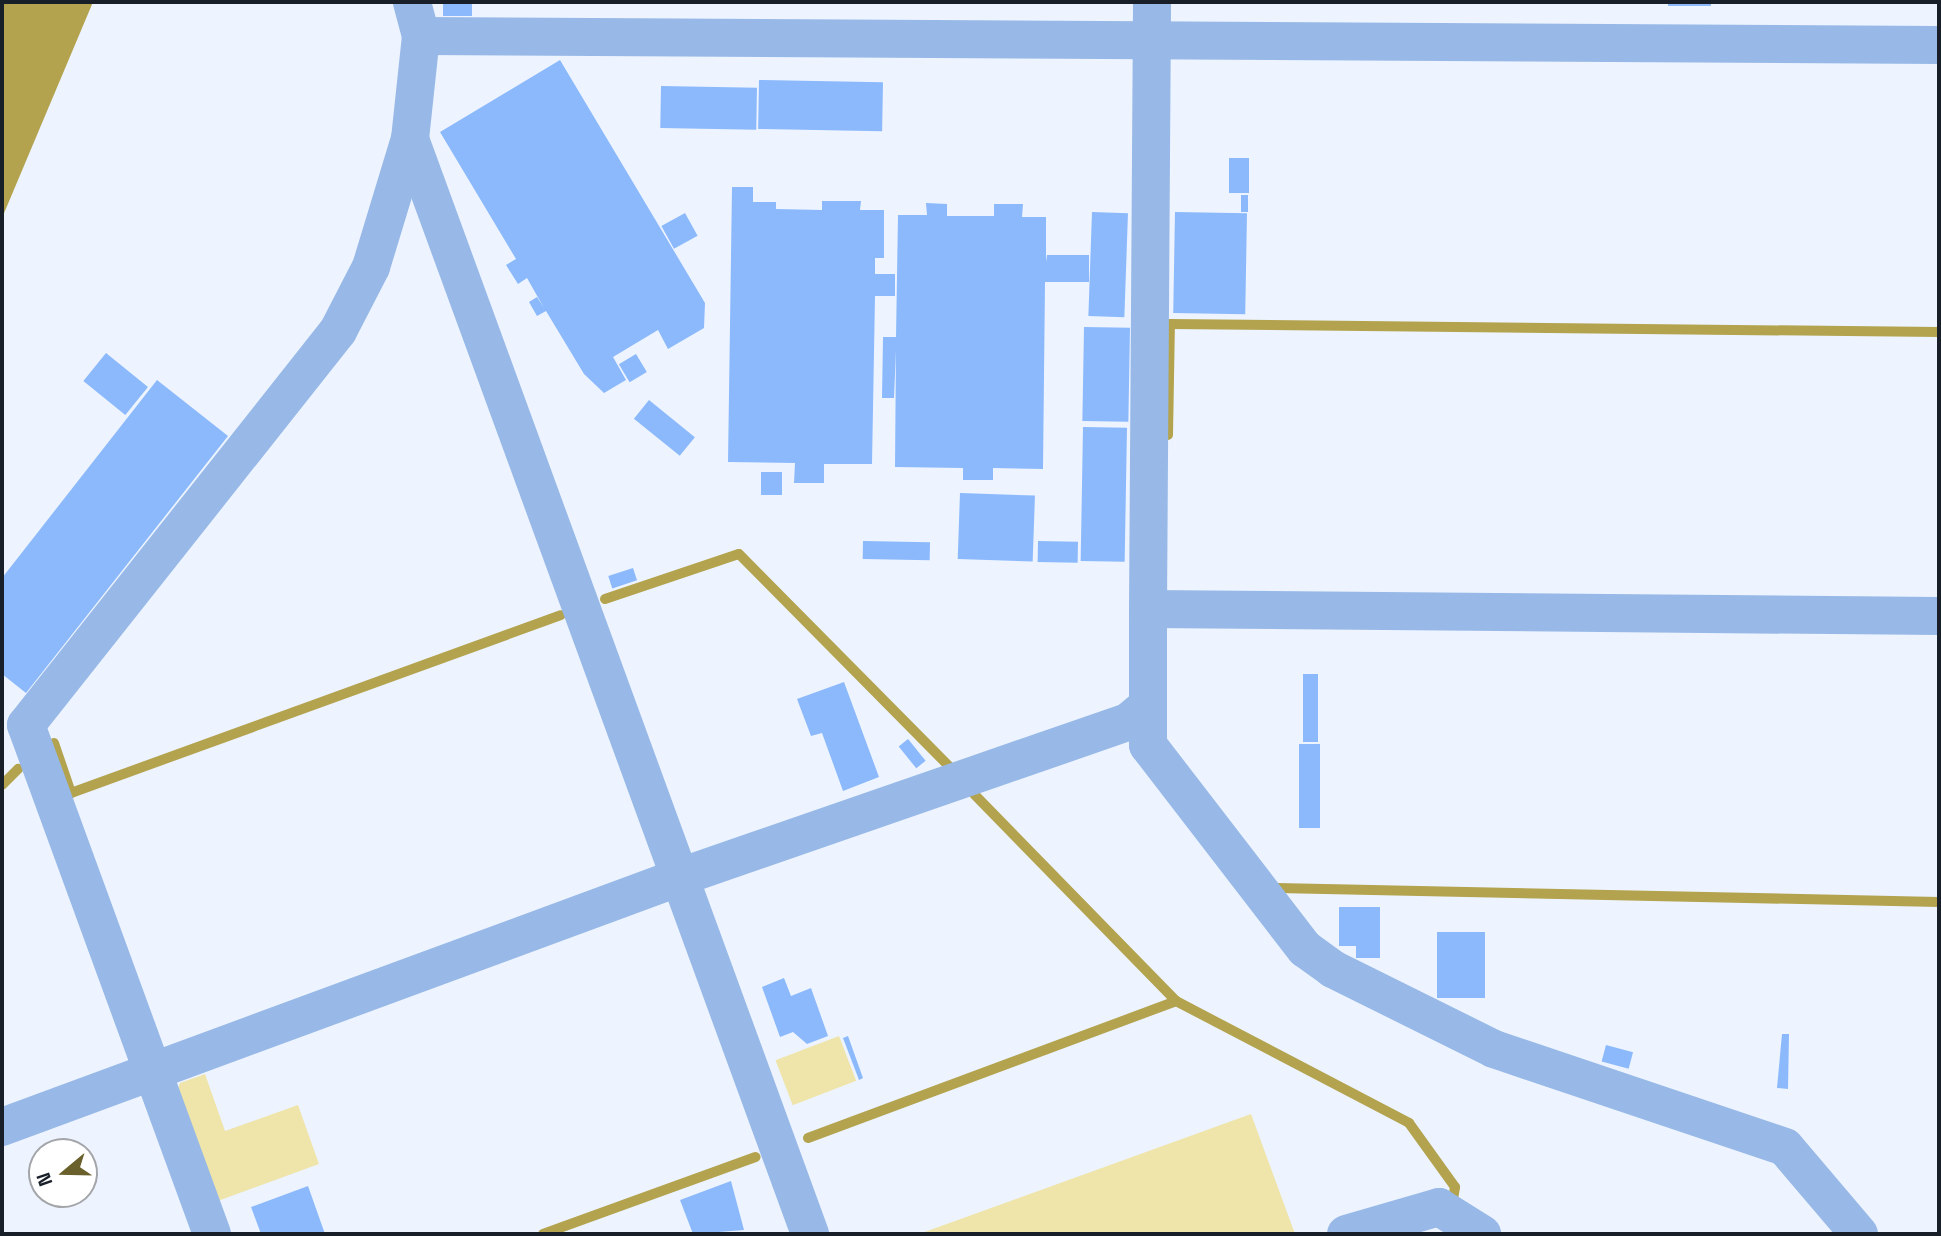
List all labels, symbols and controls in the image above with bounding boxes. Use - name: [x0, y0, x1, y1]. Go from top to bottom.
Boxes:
- north arrow: [28, 1138, 98, 1208]
- text: N: [31, 1169, 58, 1189]

